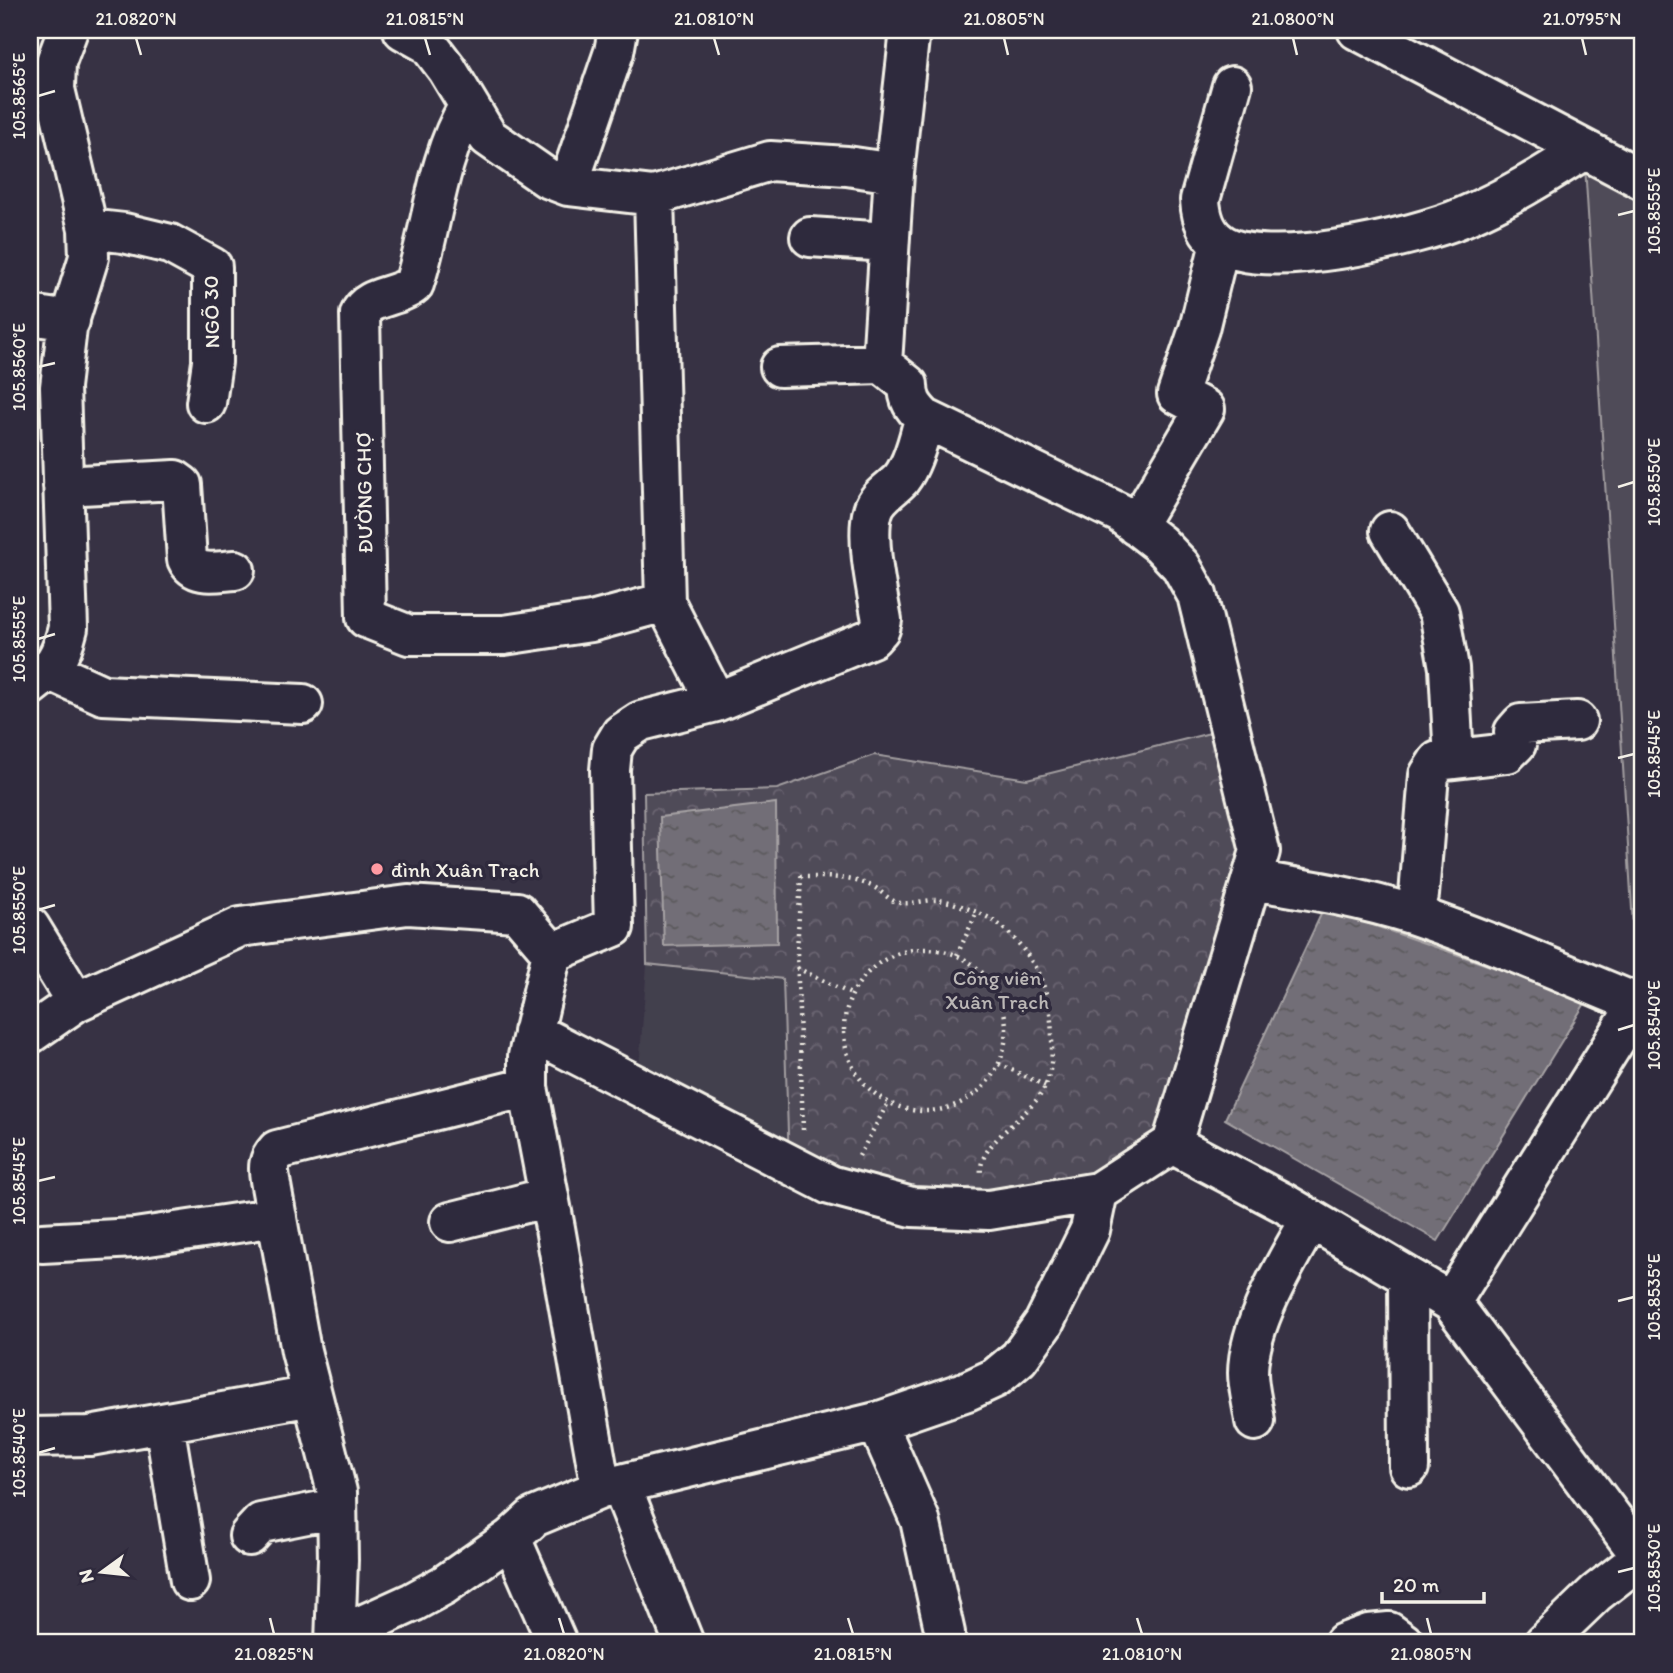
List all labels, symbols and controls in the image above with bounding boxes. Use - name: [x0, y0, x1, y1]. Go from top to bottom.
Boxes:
- text: 21.0820°N: [95, 8, 177, 30]
- text: 21.0815°N: [386, 8, 464, 30]
- text: 21.0810°N: [674, 8, 754, 30]
- text: 21.0805°N: [963, 8, 1045, 30]
- text: 21.0800°N: [1252, 8, 1334, 30]
- text: 21.0795°N: [1543, 8, 1621, 30]
- text: 105.8565°E: [8, 53, 30, 139]
- text: 105.8555°E: [1643, 168, 1665, 254]
- street label: NGÕ 30: [198, 275, 224, 349]
- text: 105.8560°E: [8, 323, 30, 411]
- street label: ĐƯỜNG CHỢ: [350, 431, 378, 554]
- text: 105.8550°E: [1643, 438, 1665, 526]
- text: 105.8555°E: [8, 596, 30, 682]
- text: 105.8545°E: [1643, 710, 1665, 798]
- place label: đình Xuân Trạch: [391, 857, 540, 882]
- marker: đình Xuân Trạch: [369, 861, 385, 877]
- text: 105.8550°E: [8, 866, 30, 954]
- park label: Công viên Xuân Trạch: [945, 965, 1049, 1014]
- text: 105.8540°E: [1643, 980, 1665, 1070]
- text: 105.8545°E: [8, 1137, 30, 1225]
- text: 105.8535°E: [1643, 1253, 1665, 1341]
- text: 105.8540°E: [8, 1408, 30, 1498]
- text: 105.8530°E: [1643, 1524, 1665, 1612]
- north arrow: [66, 1536, 136, 1606]
- scale bar: [1382, 1561, 1484, 1605]
- text: N: [73, 1567, 99, 1585]
- text: 20 m: [1393, 1572, 1440, 1597]
- text: 21.0825°N: [234, 1643, 314, 1665]
- text: 21.0820°N: [523, 1643, 605, 1665]
- text: 21.0815°N: [814, 1643, 892, 1665]
- text: 21.0810°N: [1102, 1643, 1182, 1665]
- text: 21.0805°N: [1390, 1643, 1472, 1665]

